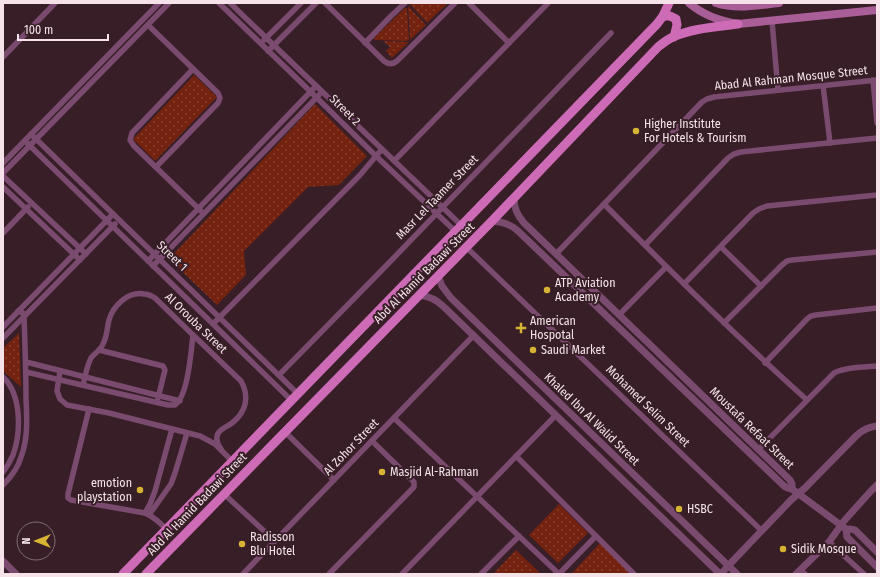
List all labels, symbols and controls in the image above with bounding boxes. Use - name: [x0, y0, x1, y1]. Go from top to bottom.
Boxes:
- scale bar: [18, 16, 108, 42]
- text: 100 m: [24, 23, 53, 37]
- street label: Abad Al Rahman Mosque Street: [714, 63, 868, 93]
- street label: Street 2: [327, 92, 363, 128]
- place label: Higher Institute For Hotels & Tourism: [644, 117, 746, 145]
- marker: Higher Institute For Hotels & Tourism: [631, 126, 641, 136]
- street label: Masr Lel Taamer Street: [393, 152, 481, 242]
- street label: Abd Al Hamid Badawi Street: [371, 220, 477, 326]
- street label: Street 1: [154, 238, 190, 274]
- place label: ATP Aviation Academy: [555, 276, 616, 304]
- marker: ATP Aviation Academy: [542, 285, 552, 295]
- street label: Al Orouba Street: [162, 290, 230, 356]
- place label: American Hospotal: [530, 314, 576, 342]
- marker: American Hospotal: [515, 322, 527, 334]
- place label: Saudi Market: [541, 343, 605, 357]
- marker: Saudi Market: [528, 345, 538, 355]
- street label: Mohamed Selim Street: [603, 362, 693, 450]
- street label: Khaled Ibn Al Walid Street: [541, 370, 643, 468]
- street label: Moustafa Refaat Street: [707, 384, 797, 472]
- street label: Al Zohor Street: [321, 416, 381, 478]
- street label: Abd Al Hamid Badawi Street: [144, 450, 250, 558]
- place label: Masjid Al-Rahman: [390, 465, 479, 479]
- marker: Masjid Al-Rahman: [377, 467, 387, 477]
- place label: emotion playstation: [77, 476, 132, 504]
- marker: emotion playstation: [135, 485, 145, 495]
- place label: HSBC: [687, 502, 713, 516]
- marker: HSBC: [674, 504, 684, 514]
- north arrow: [16, 521, 56, 561]
- place label: Radisson Blu Hotel: [250, 530, 295, 558]
- text: N: [20, 538, 33, 544]
- marker: Radisson Blu Hotel: [237, 539, 247, 549]
- place label: Sidik Mosque: [791, 542, 857, 556]
- marker: Sidik Mosque: [778, 544, 788, 554]

